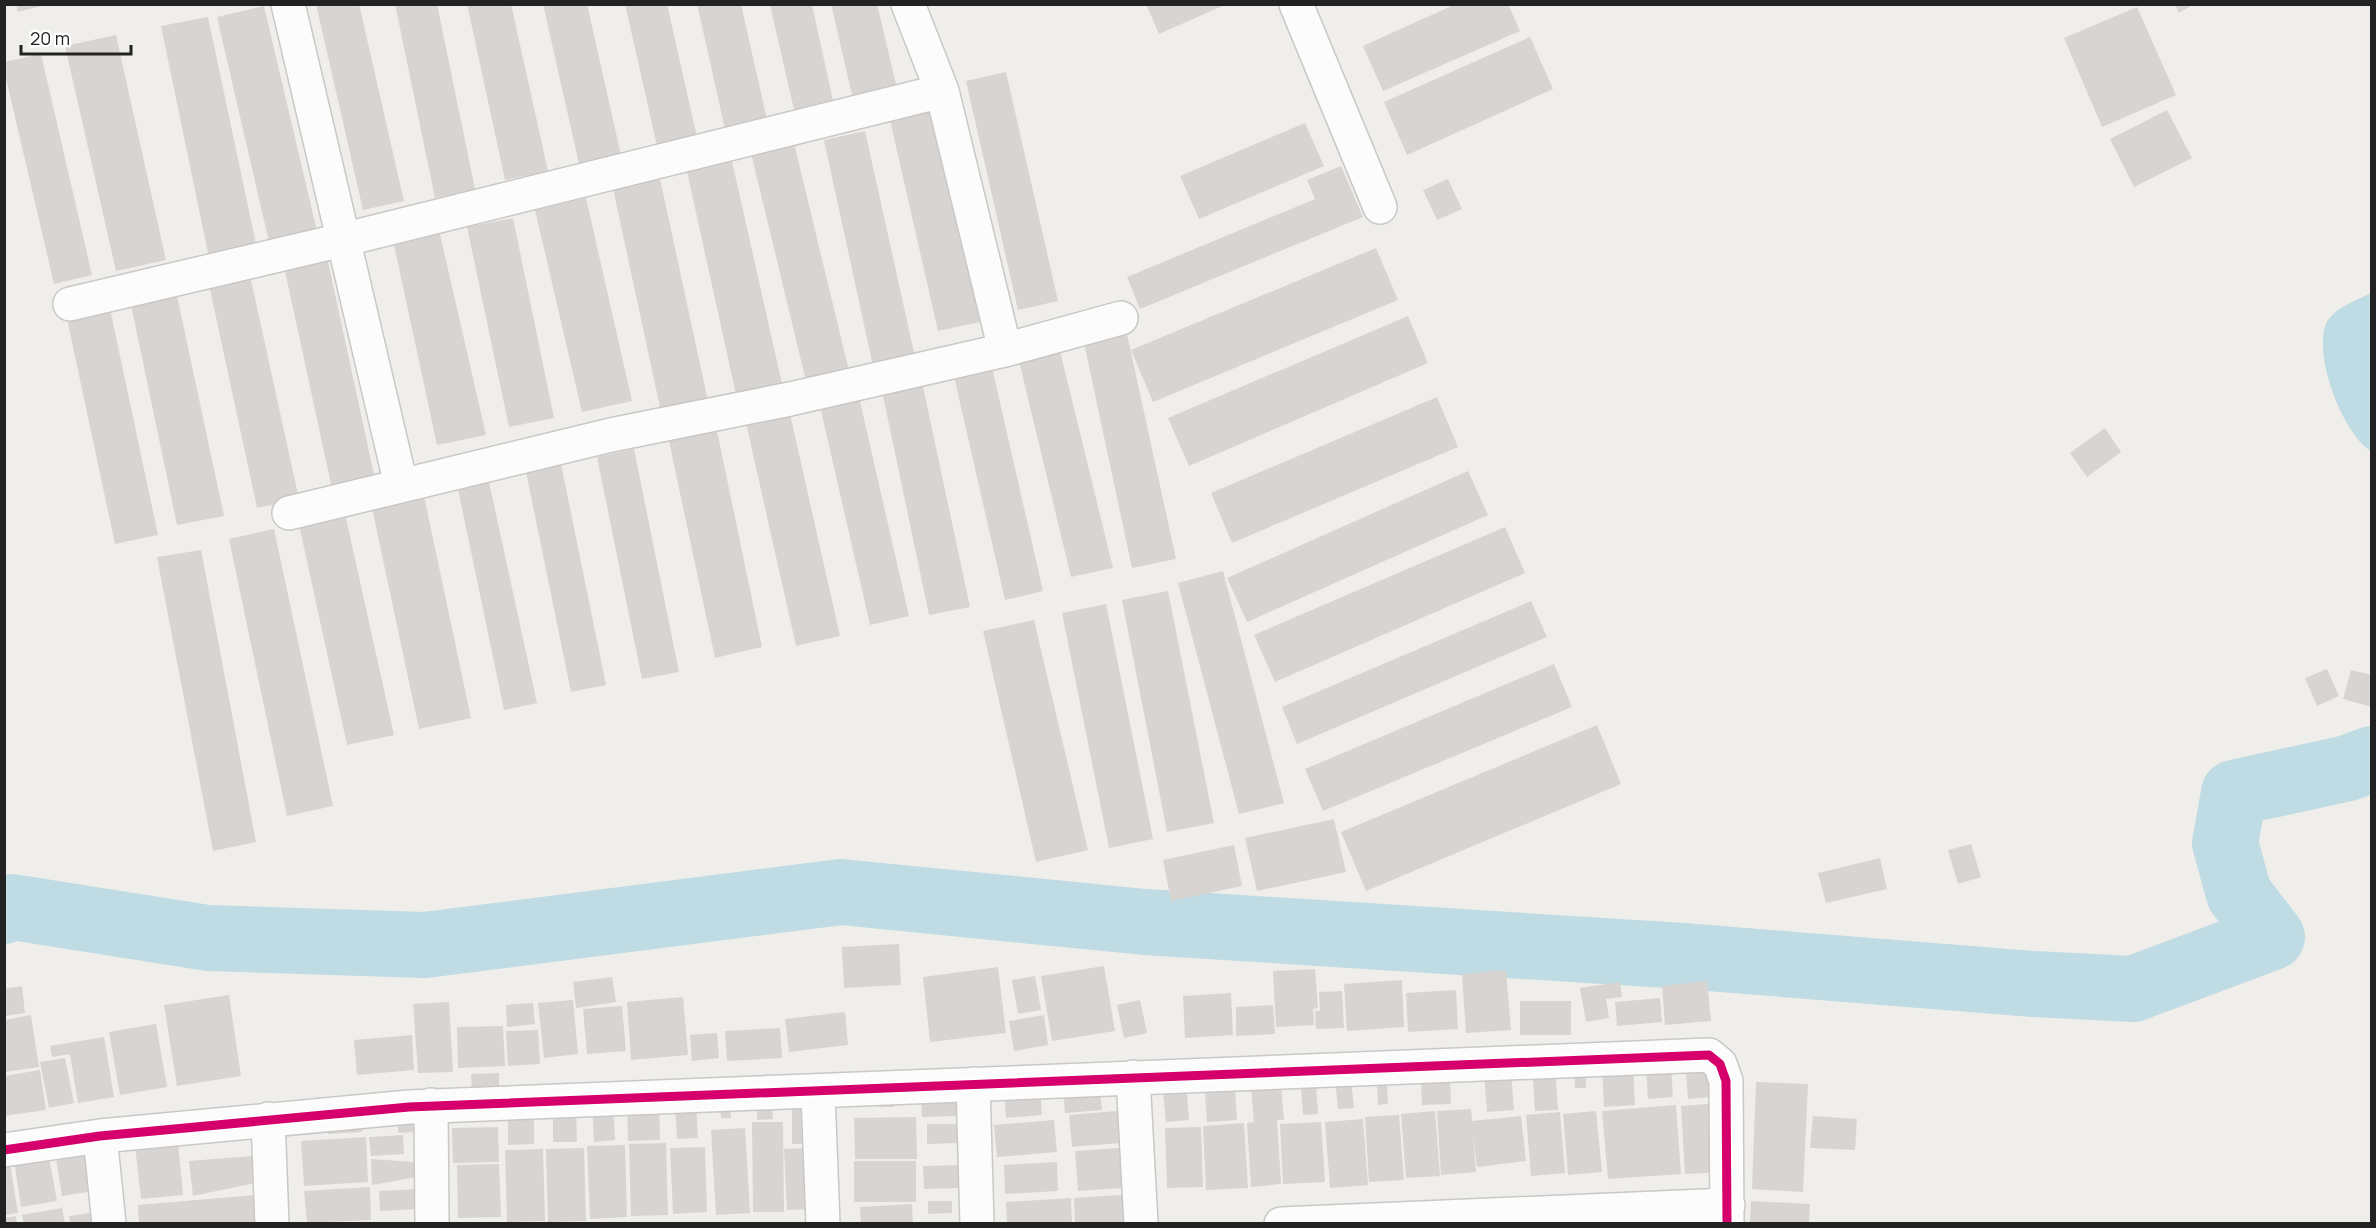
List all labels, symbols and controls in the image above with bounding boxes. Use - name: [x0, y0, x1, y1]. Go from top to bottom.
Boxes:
- scale bar: [21, 18, 130, 56]
- text: 20 m: [30, 26, 70, 50]

